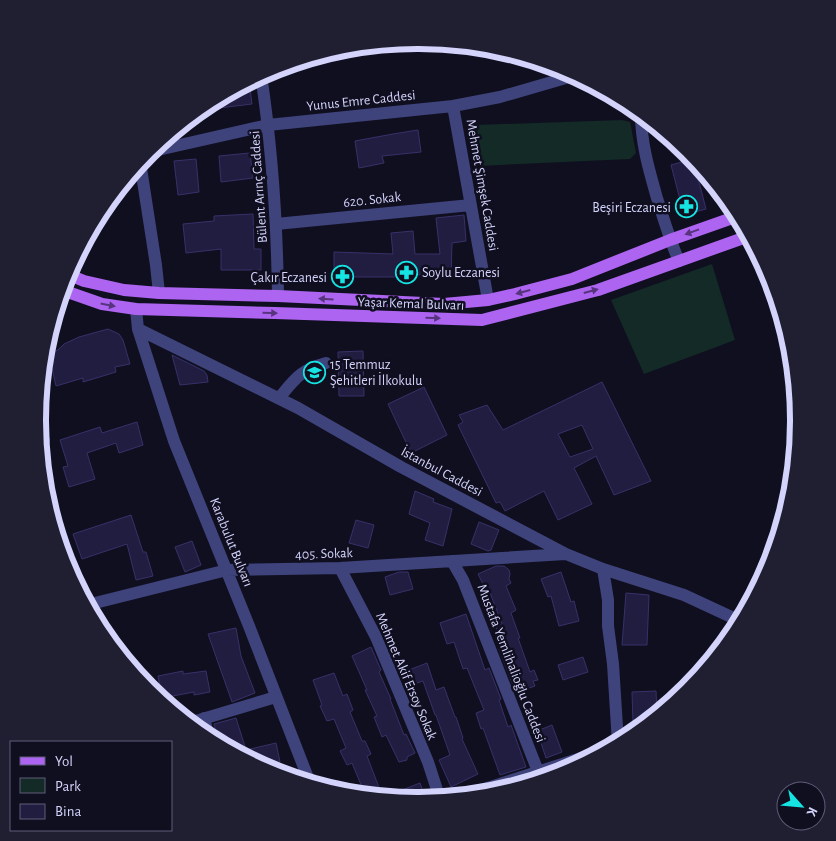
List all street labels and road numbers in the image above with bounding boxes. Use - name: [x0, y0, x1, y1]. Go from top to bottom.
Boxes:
- street label: Yunus Emre Caddesi: [306, 88, 416, 114]
- street label: Mehmet Şimşek Caddesi: [464, 118, 501, 252]
- street label: Bülent Arınç Caddesi: [248, 130, 270, 244]
- street label: 620. Sokak: [343, 190, 402, 210]
- street label: Yaşar Kemal Bulvarı: [357, 295, 464, 313]
- street label: İstanbul Caddesi: [398, 442, 486, 499]
- street label: Karabulut Bulvarı: [207, 496, 255, 589]
- street label: 405. Sokak: [295, 546, 354, 562]
- street label: Mustafa Yemlihalioğlu Caddesi: [474, 582, 548, 744]
- street label: Mehmet Akif Ersoy Sokak: [373, 611, 439, 743]

